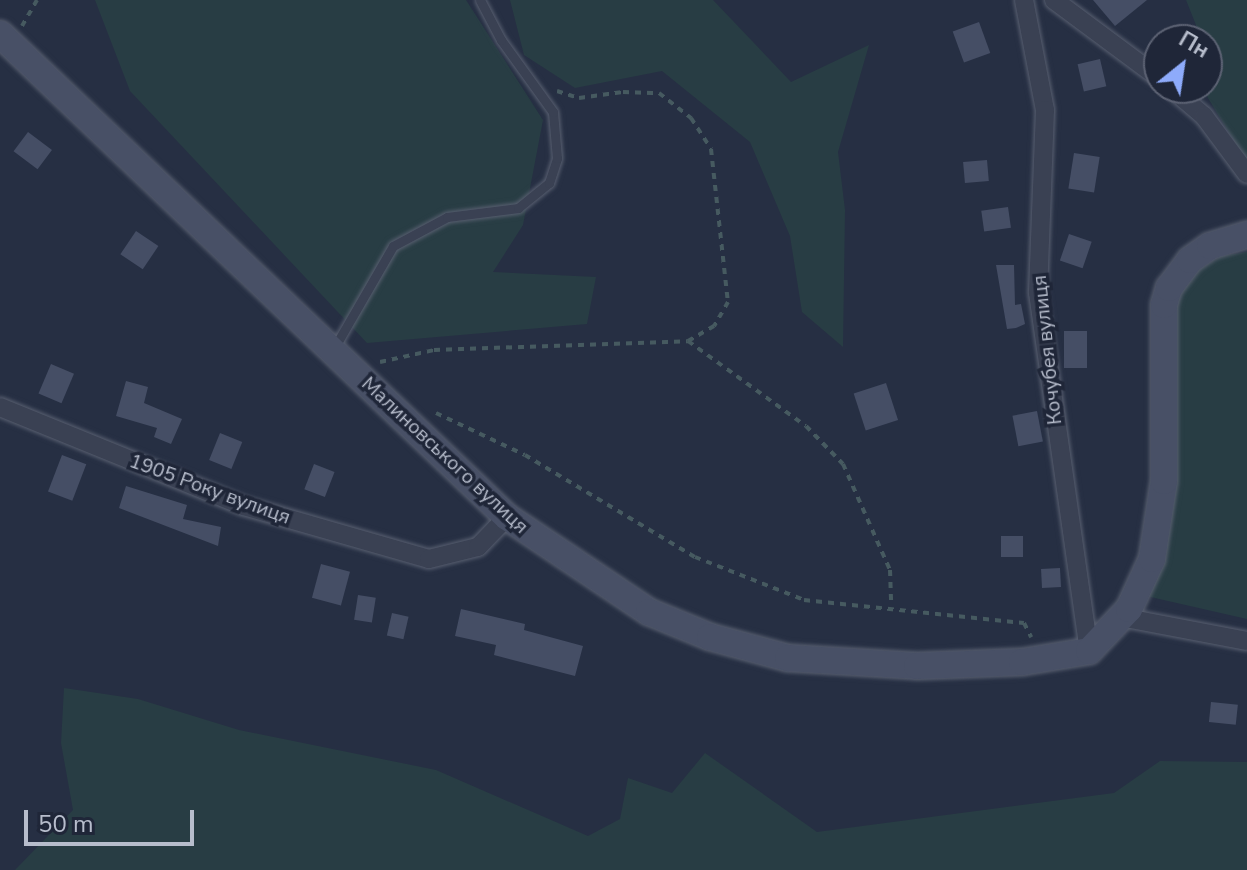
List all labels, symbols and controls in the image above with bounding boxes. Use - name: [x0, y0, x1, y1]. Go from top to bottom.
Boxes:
- north arrow: [1143, 24, 1223, 104]
- text: Пн: [1173, 24, 1215, 66]
- street label: Кочубея вулиця: [1027, 274, 1067, 426]
- street label: Малиновського вулиця: [357, 372, 533, 538]
- street label: 1905 Року вулиця: [126, 449, 294, 529]
- scale bar: [28, 794, 198, 844]
- text: 50 m: [38, 808, 94, 840]

